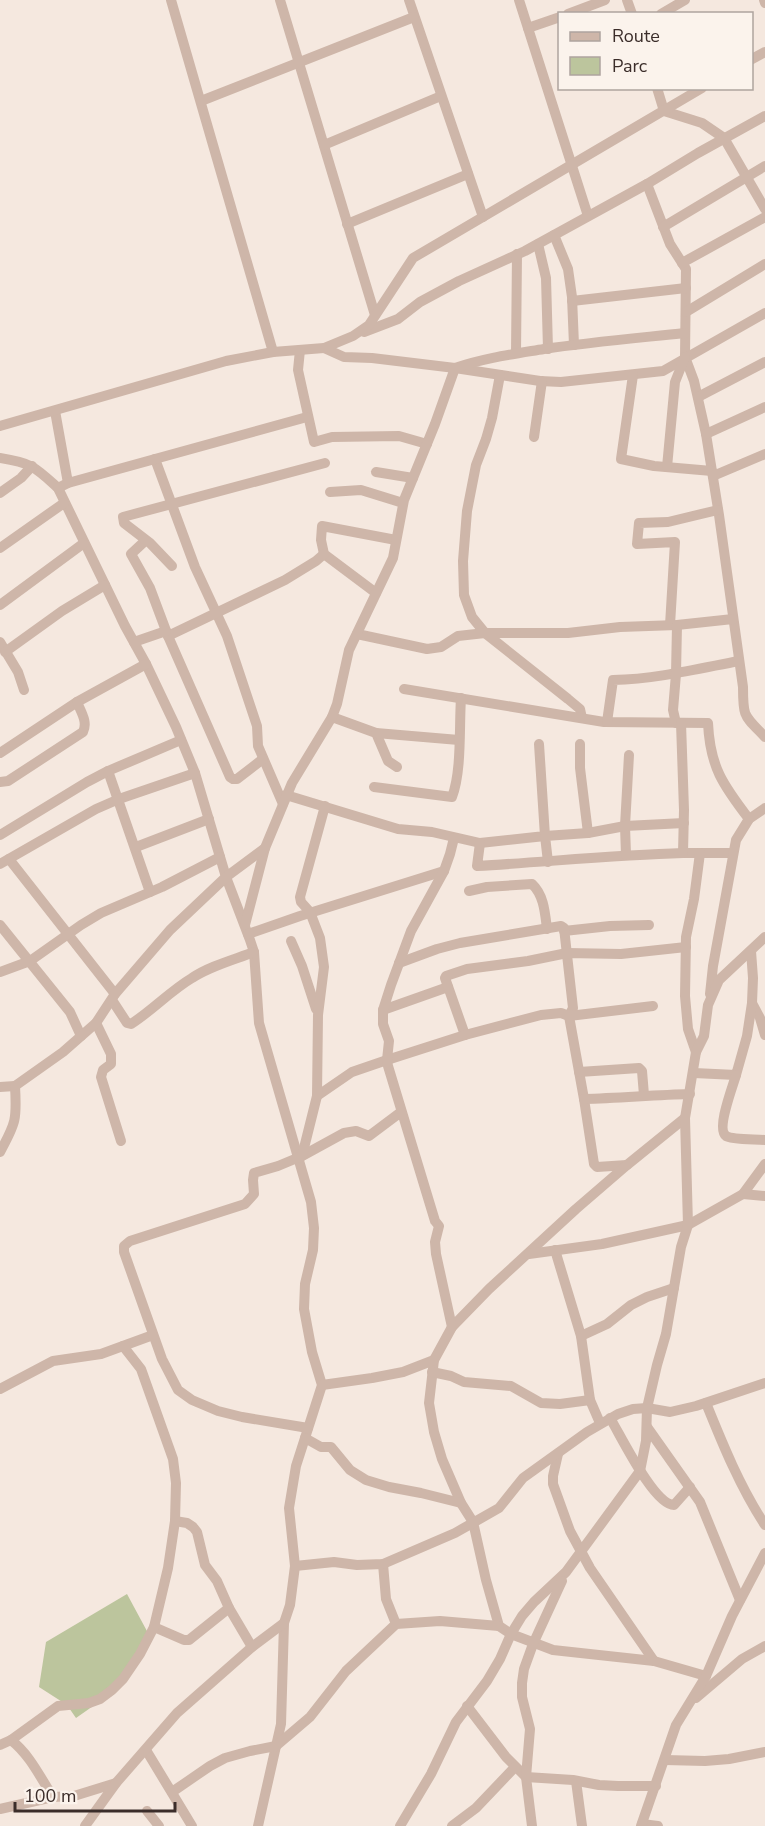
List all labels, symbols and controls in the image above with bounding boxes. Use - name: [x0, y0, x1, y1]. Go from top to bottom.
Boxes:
- legend: [558, 12, 753, 90]
- text: Route: [612, 24, 660, 48]
- text: Parc: [612, 54, 647, 78]
- scale bar: [15, 1775, 176, 1813]
- text: 100 m: [24, 1784, 76, 1808]

